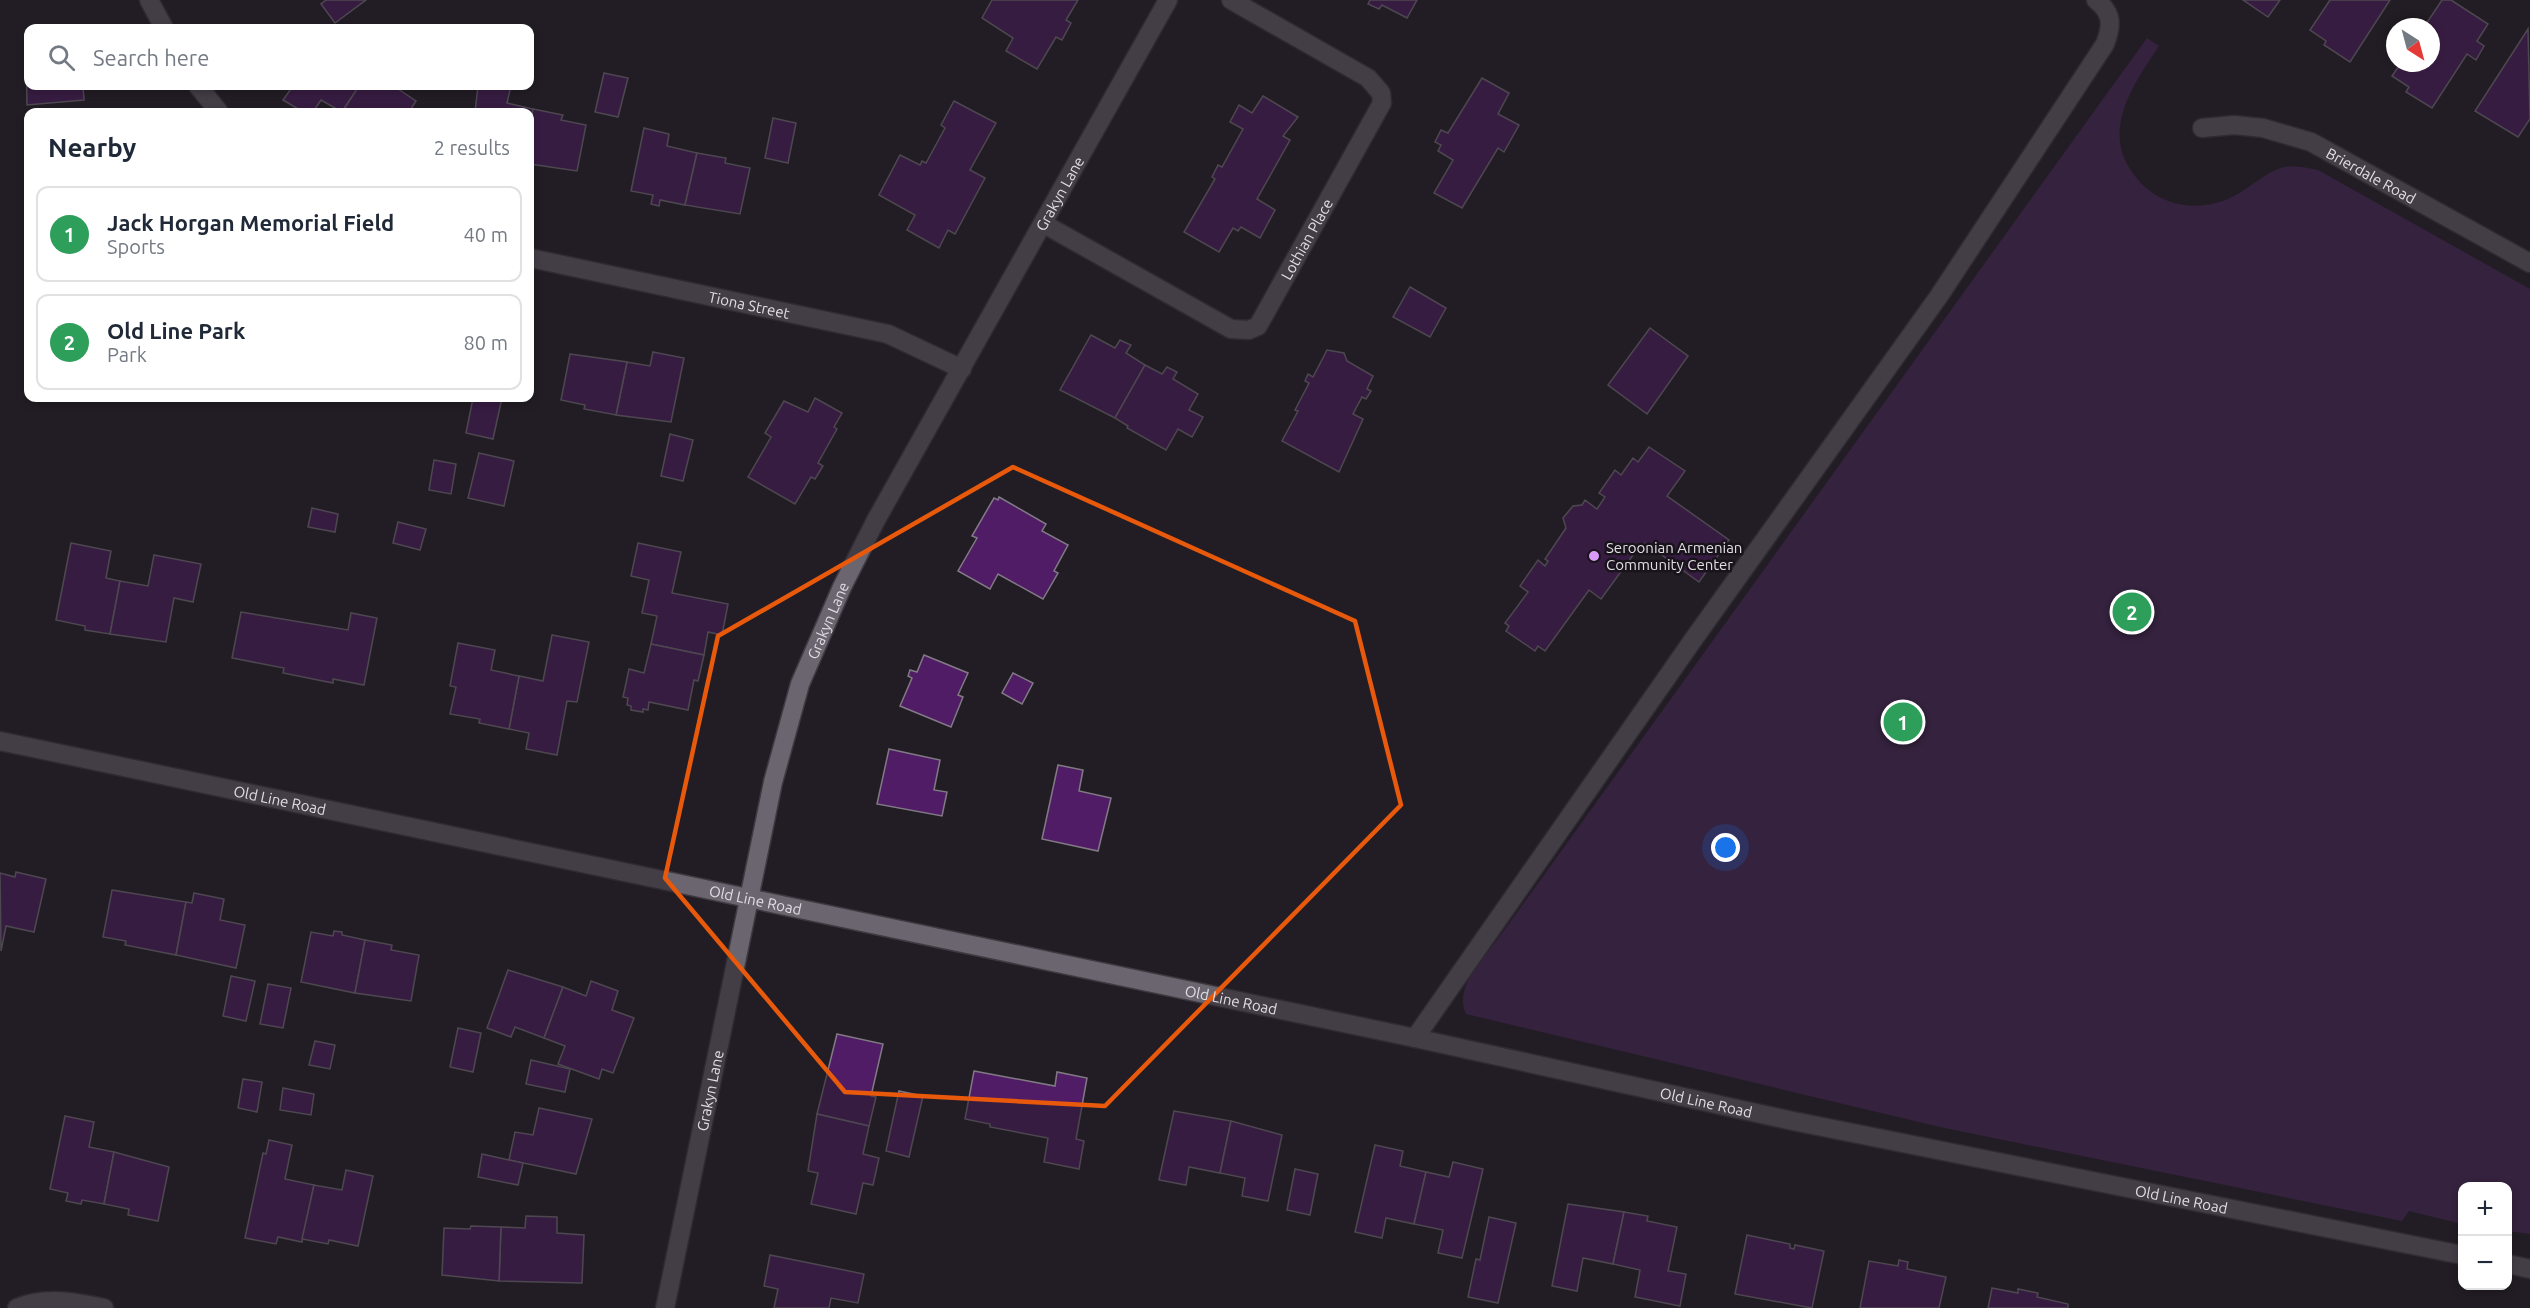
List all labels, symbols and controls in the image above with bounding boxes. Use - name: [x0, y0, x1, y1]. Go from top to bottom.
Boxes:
- north arrow: [2386, 18, 2440, 72]
- search box: [24, 24, 534, 90]
- icon: search: [45, 41, 78, 74]
- text: Search here: [93, 45, 209, 70]
- text: Nearby: [48, 133, 136, 162]
- text: 2 results: [434, 136, 510, 159]
- street label: Brierdale Road: [2323, 144, 2419, 207]
- street label: Grakyn Lane: [1032, 153, 1087, 234]
- street label: Lothian Place: [1277, 195, 1336, 282]
- text: Jack Horgan Memorial Field: [107, 210, 394, 235]
- text: 1: [64, 223, 75, 246]
- text: 40 m: [464, 223, 508, 246]
- text: Sports: [107, 235, 165, 258]
- street label: Tiona Street: [707, 288, 791, 321]
- text: Old Line Park: [107, 318, 245, 343]
- text: 2: [64, 331, 75, 354]
- text: 80 m: [464, 331, 508, 354]
- text: Park: [107, 343, 147, 366]
- place label: Seroonian Armenian Community Center: [1606, 539, 1742, 573]
- marker: Seroonian Armenian Community Center: [1587, 549, 1601, 563]
- street label: Grakyn Lane: [803, 579, 852, 662]
- pin: 2: [2112, 590, 2152, 634]
- pin: 1: [1884, 700, 1922, 744]
- street label: Old Line Road: [232, 782, 328, 818]
- your location: [1711, 833, 1740, 862]
- street label: Old Line Road: [708, 882, 803, 918]
- street label: Old Line Road: [1183, 981, 1279, 1017]
- street label: Grakyn Lane: [693, 1048, 726, 1133]
- street label: Old Line Road: [1658, 1084, 1754, 1120]
- street label: Old Line Road: [2134, 1181, 2229, 1216]
- map controls: [2458, 1182, 2512, 1290]
- button: +: [2458, 1182, 2512, 1236]
- button: −: [2458, 1236, 2512, 1290]

